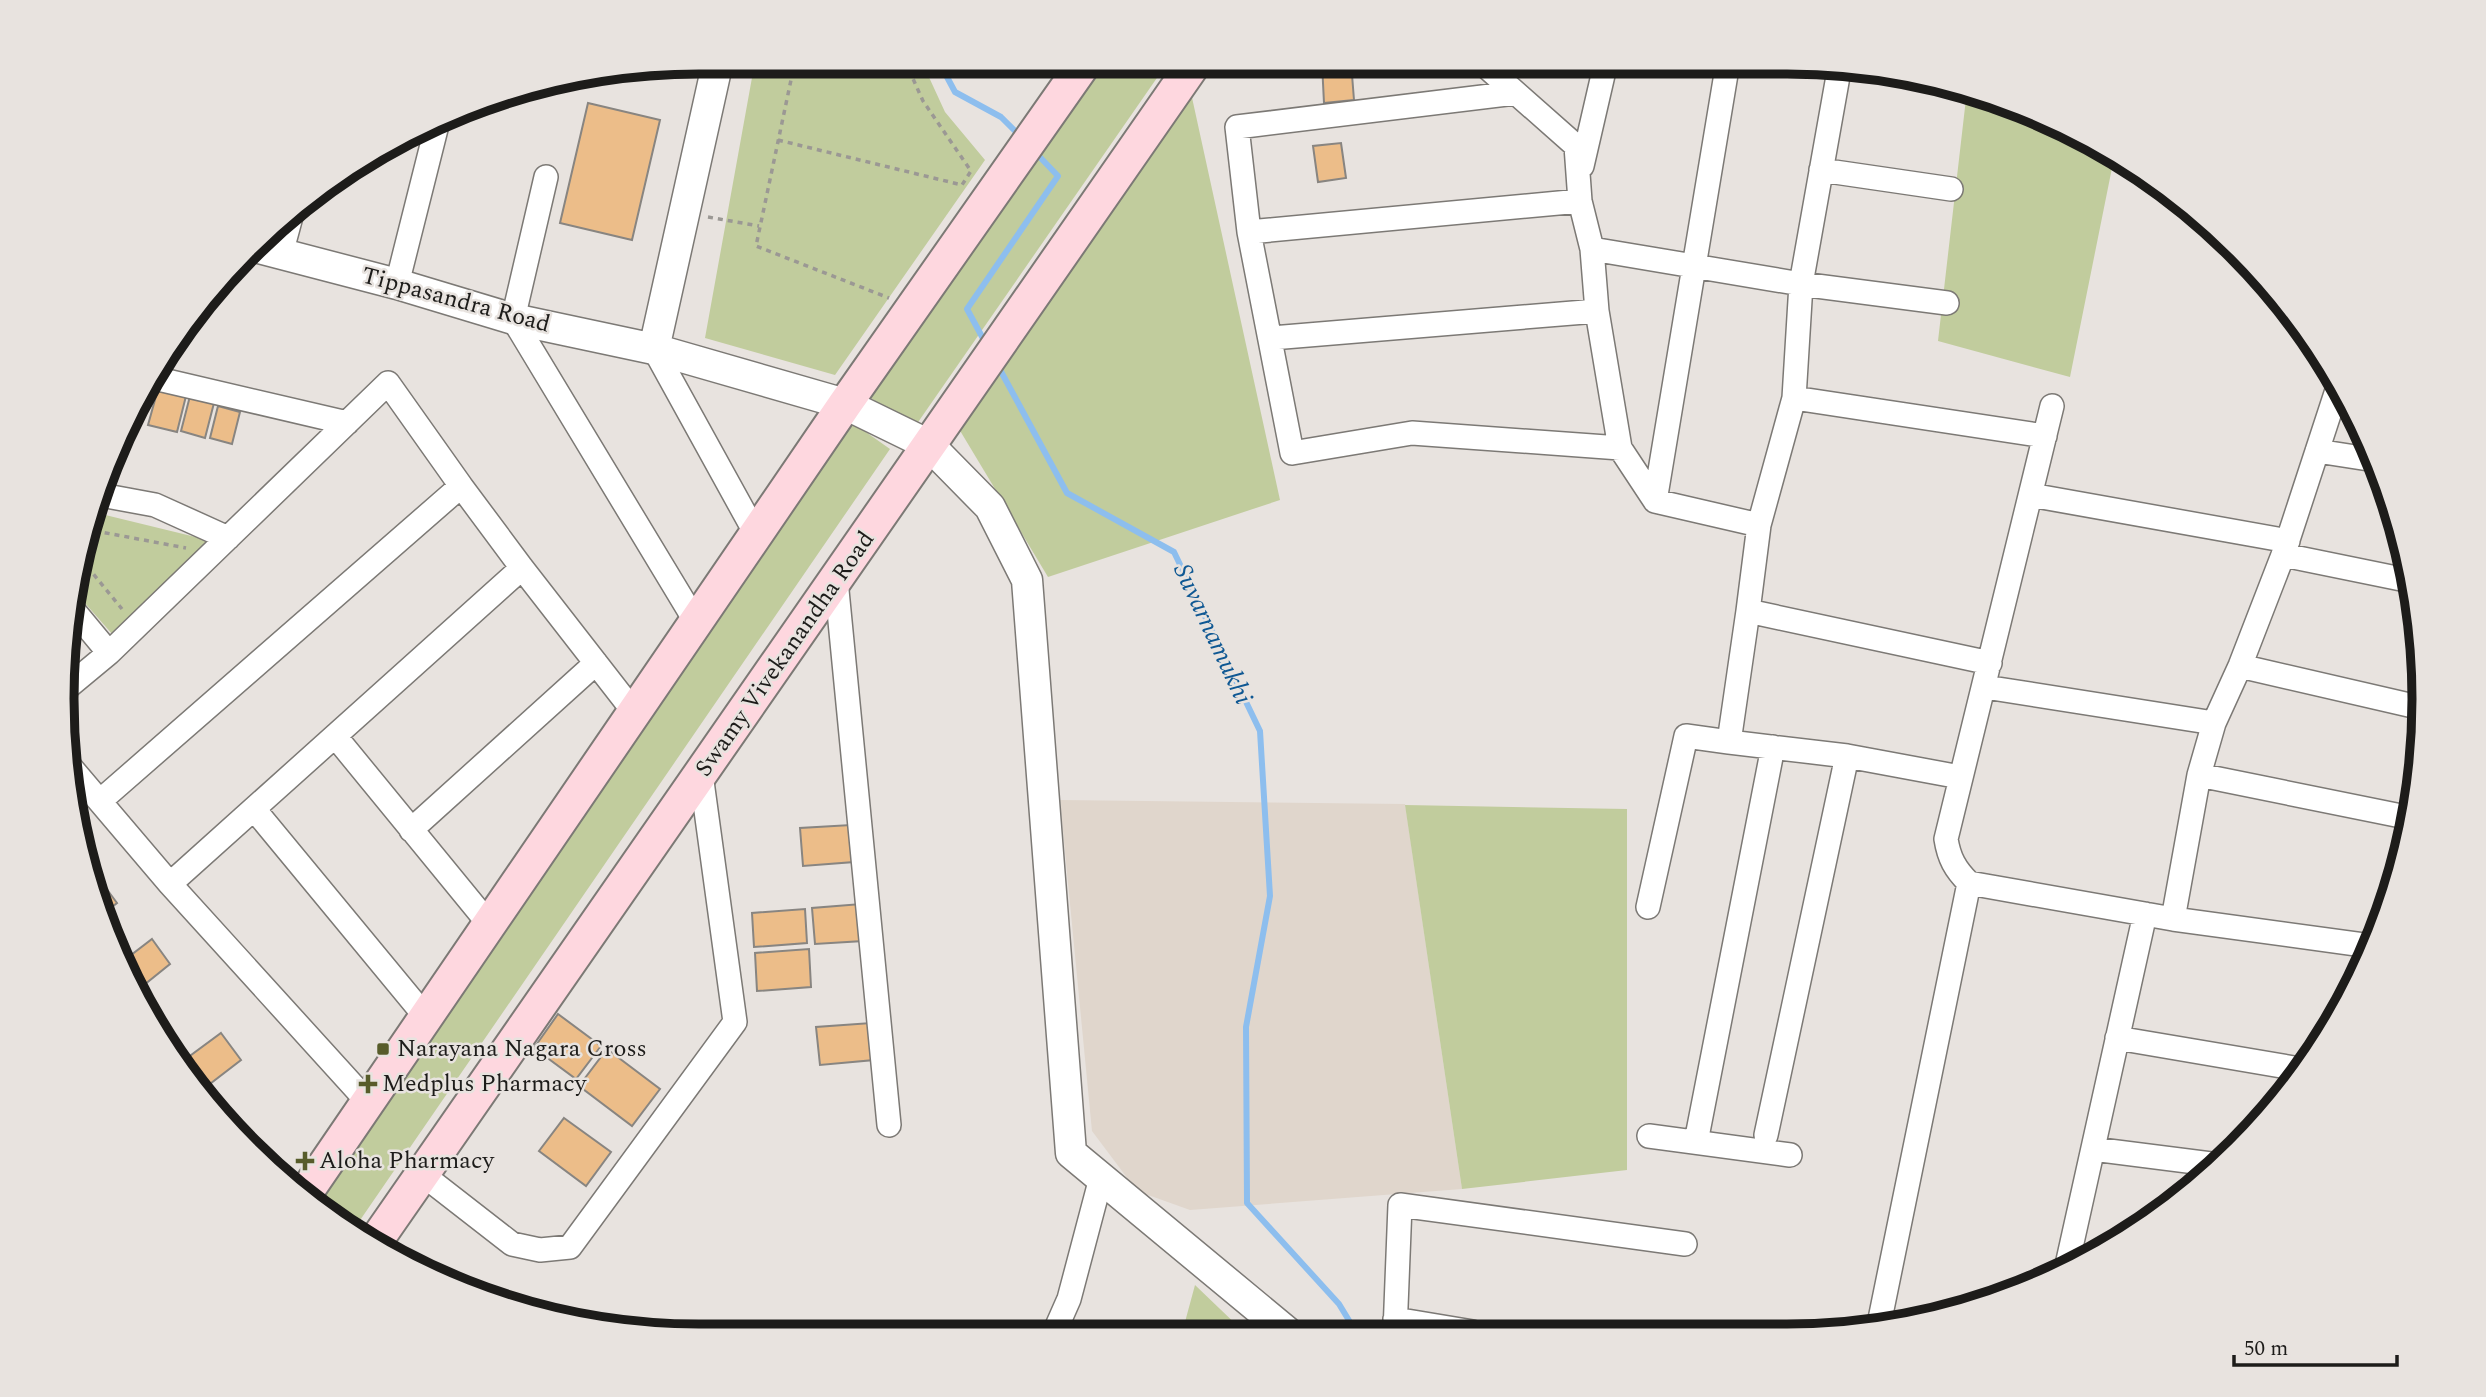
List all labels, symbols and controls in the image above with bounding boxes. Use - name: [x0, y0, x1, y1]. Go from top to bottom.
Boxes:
- street label: Tippasandra Road: [358, 258, 554, 342]
- street label: Swamy Vivekanandha Road: [686, 524, 884, 784]
- water label: Suvarnamukhi: [1163, 557, 1263, 711]
- place label: Narayana Nagara Cross: [397, 1031, 647, 1067]
- marker: Narayana Nagara Cross: [375, 1041, 391, 1057]
- place label: Medplus Pharmacy: [382, 1066, 588, 1102]
- marker: Medplus Pharmacy: [360, 1076, 376, 1092]
- place label: Aloha Pharmacy: [319, 1143, 496, 1179]
- marker: Aloha Pharmacy: [297, 1153, 313, 1169]
- scale bar: [2234, 1324, 2397, 1368]
- text: 50 m: [2244, 1333, 2288, 1365]

